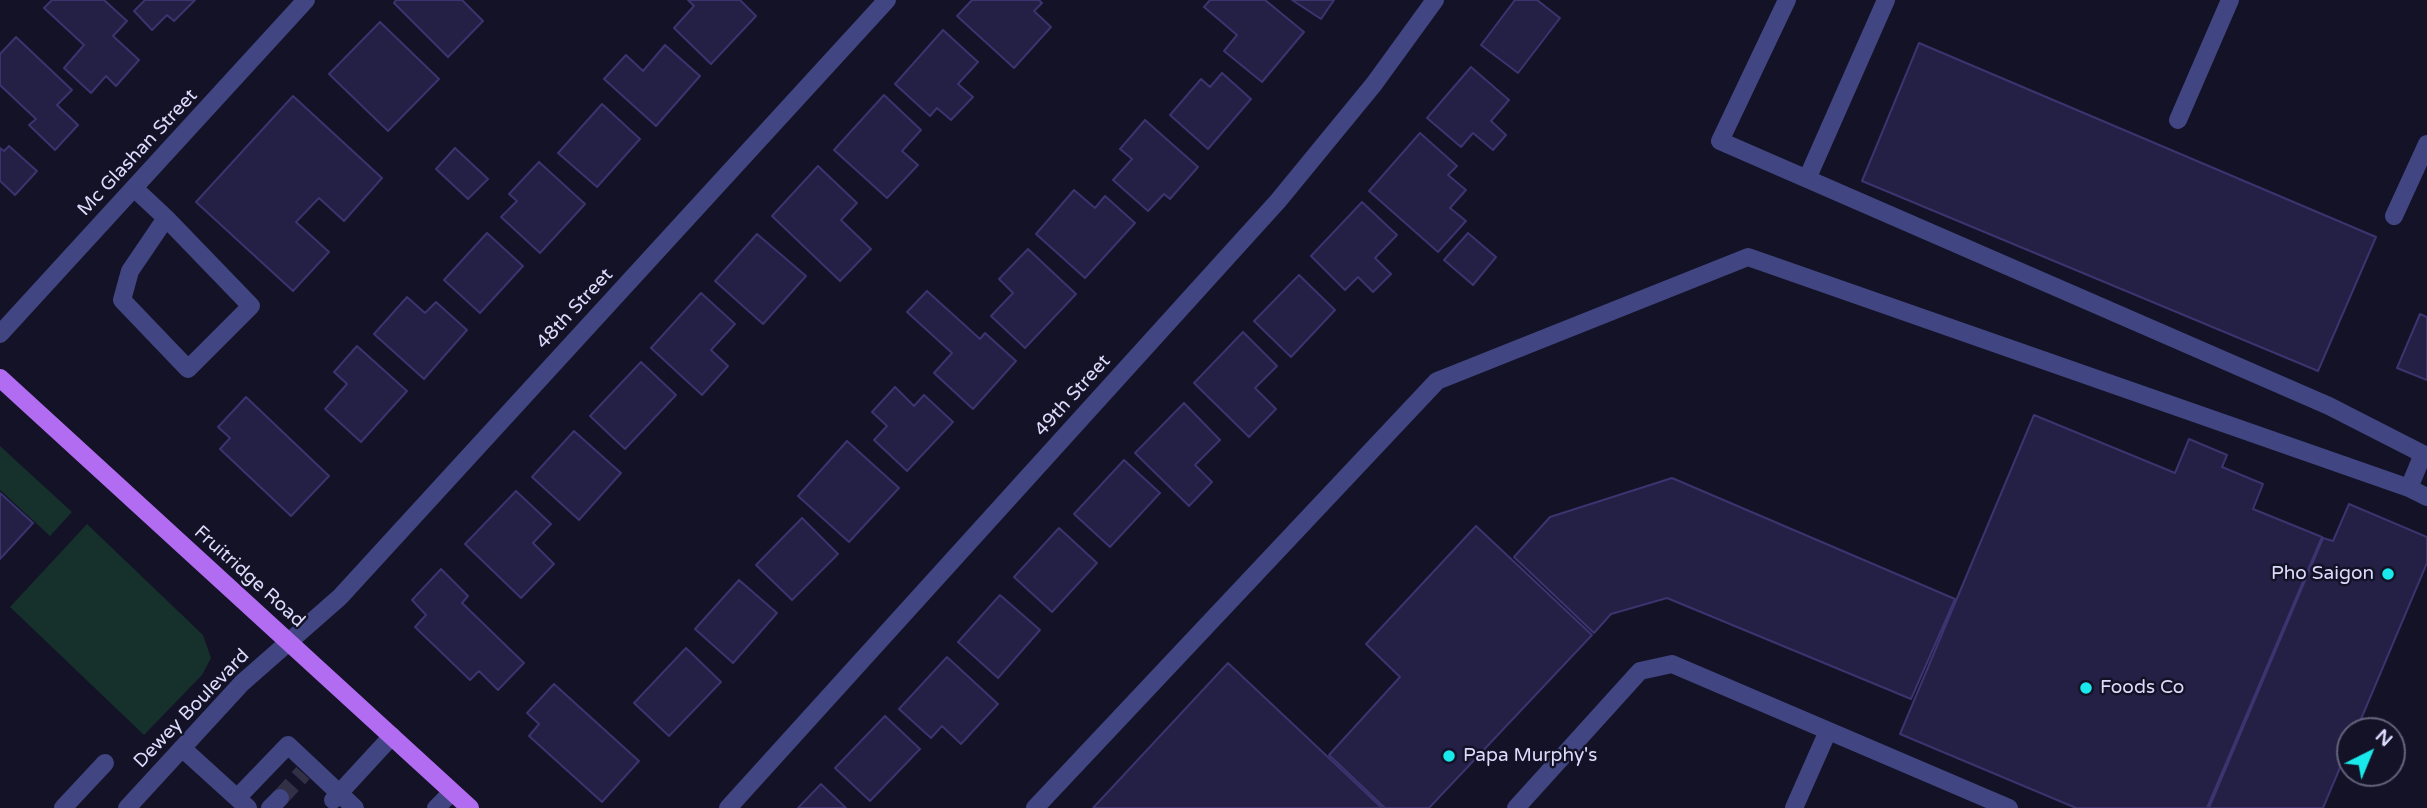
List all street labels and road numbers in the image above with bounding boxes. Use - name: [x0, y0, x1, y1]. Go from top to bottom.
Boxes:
- street label: Mc Glashan Street: [73, 85, 203, 221]
- street label: 48th Street: [532, 264, 618, 354]
- street label: 49th Street: [1030, 350, 1116, 442]
- street label: Fruitridge Road: [189, 521, 309, 633]
- street label: Dewey Boulevard: [129, 645, 255, 773]

